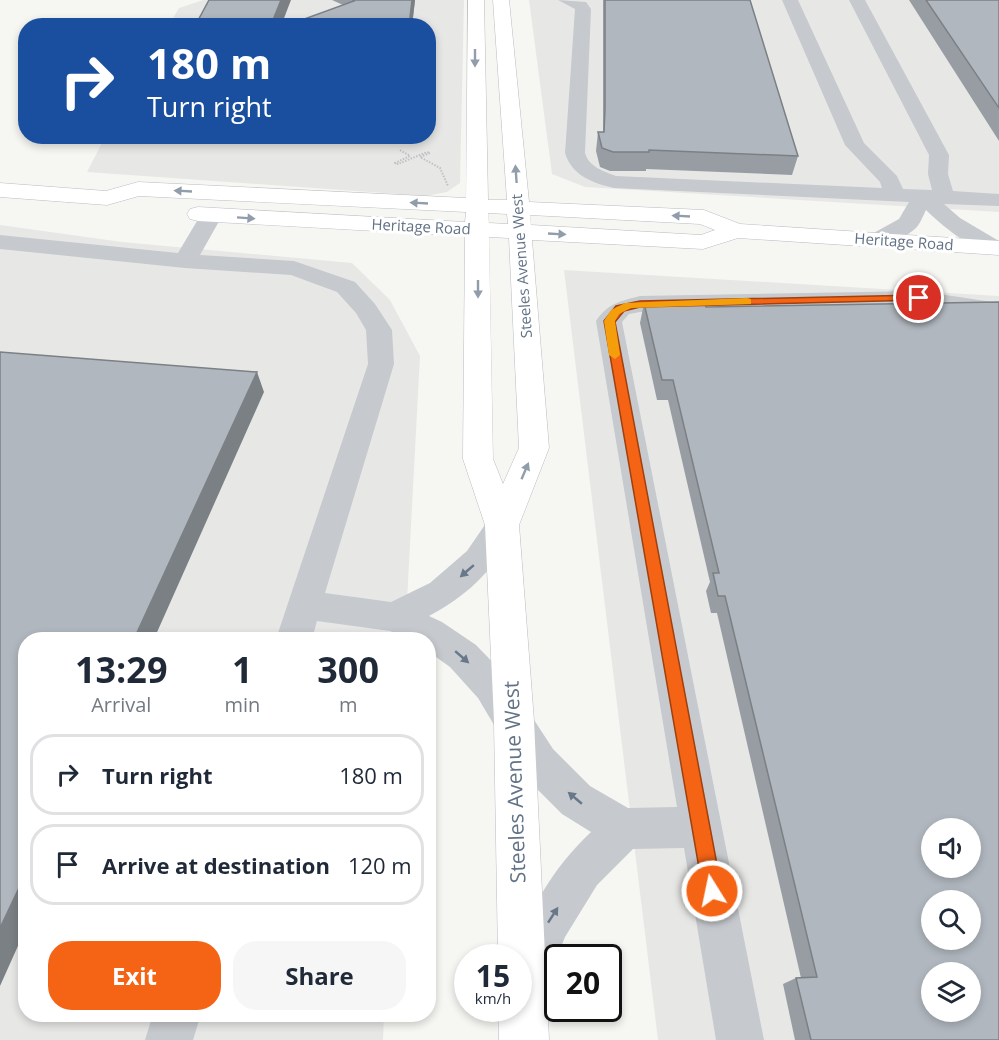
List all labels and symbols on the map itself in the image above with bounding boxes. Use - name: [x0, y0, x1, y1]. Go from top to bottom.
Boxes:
- one-way arrow: [470, 49, 480, 68]
- one-way arrow: [511, 164, 521, 183]
- one-way arrow: [173, 187, 192, 196]
- street label: Steeles Avenue West: [506, 193, 536, 339]
- one-way arrow: [410, 199, 429, 208]
- one-way arrow: [671, 212, 690, 221]
- one-way arrow: [237, 213, 256, 222]
- street label: Heritage Road: [371, 213, 471, 239]
- street label: Heritage Road: [854, 228, 954, 254]
- one-way arrow: [548, 229, 567, 238]
- pin: [893, 272, 944, 323]
- one-way arrow: [473, 279, 483, 298]
- one-way arrow: [521, 462, 530, 480]
- one-way arrow: [460, 564, 475, 577]
- one-way arrow: [454, 650, 469, 663]
- street label: Steeles Avenue West: [496, 680, 532, 884]
- one-way arrow: [567, 791, 583, 804]
- position arrow: [680, 859, 744, 923]
- one-way arrow: [548, 906, 559, 923]
- speed limit sign: 20: [544, 944, 622, 1022]

